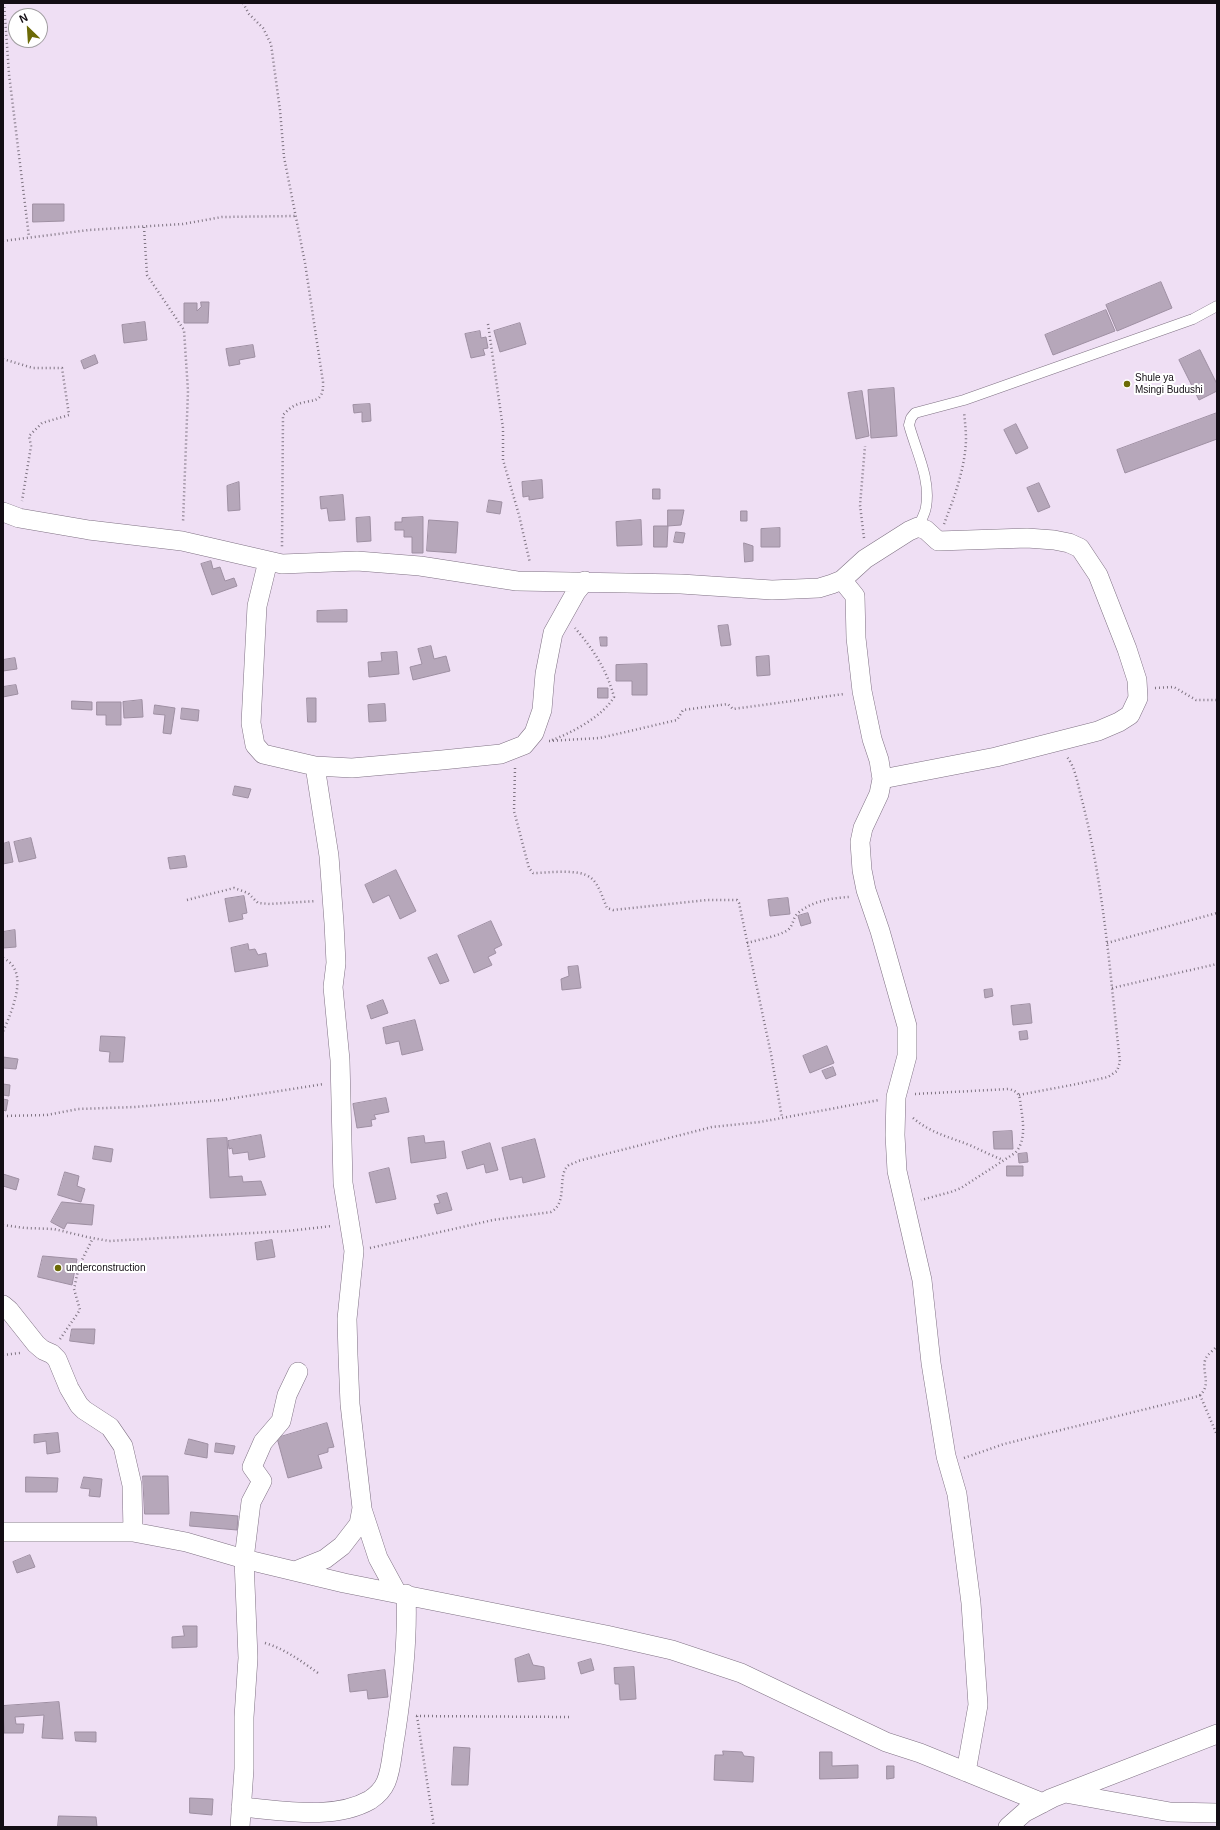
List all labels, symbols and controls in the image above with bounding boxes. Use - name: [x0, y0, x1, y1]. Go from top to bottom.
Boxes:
- north arrow: [8, 8, 48, 48]
- text: N: [17, 11, 29, 25]
- place label: Shule ya Msingi Budushi: [1135, 372, 1203, 396]
- marker: Shule ya Msingi Budushi: [1122, 379, 1132, 389]
- place label: underconstruction: [66, 1262, 145, 1274]
- marker: underconstruction: [53, 1263, 63, 1273]

